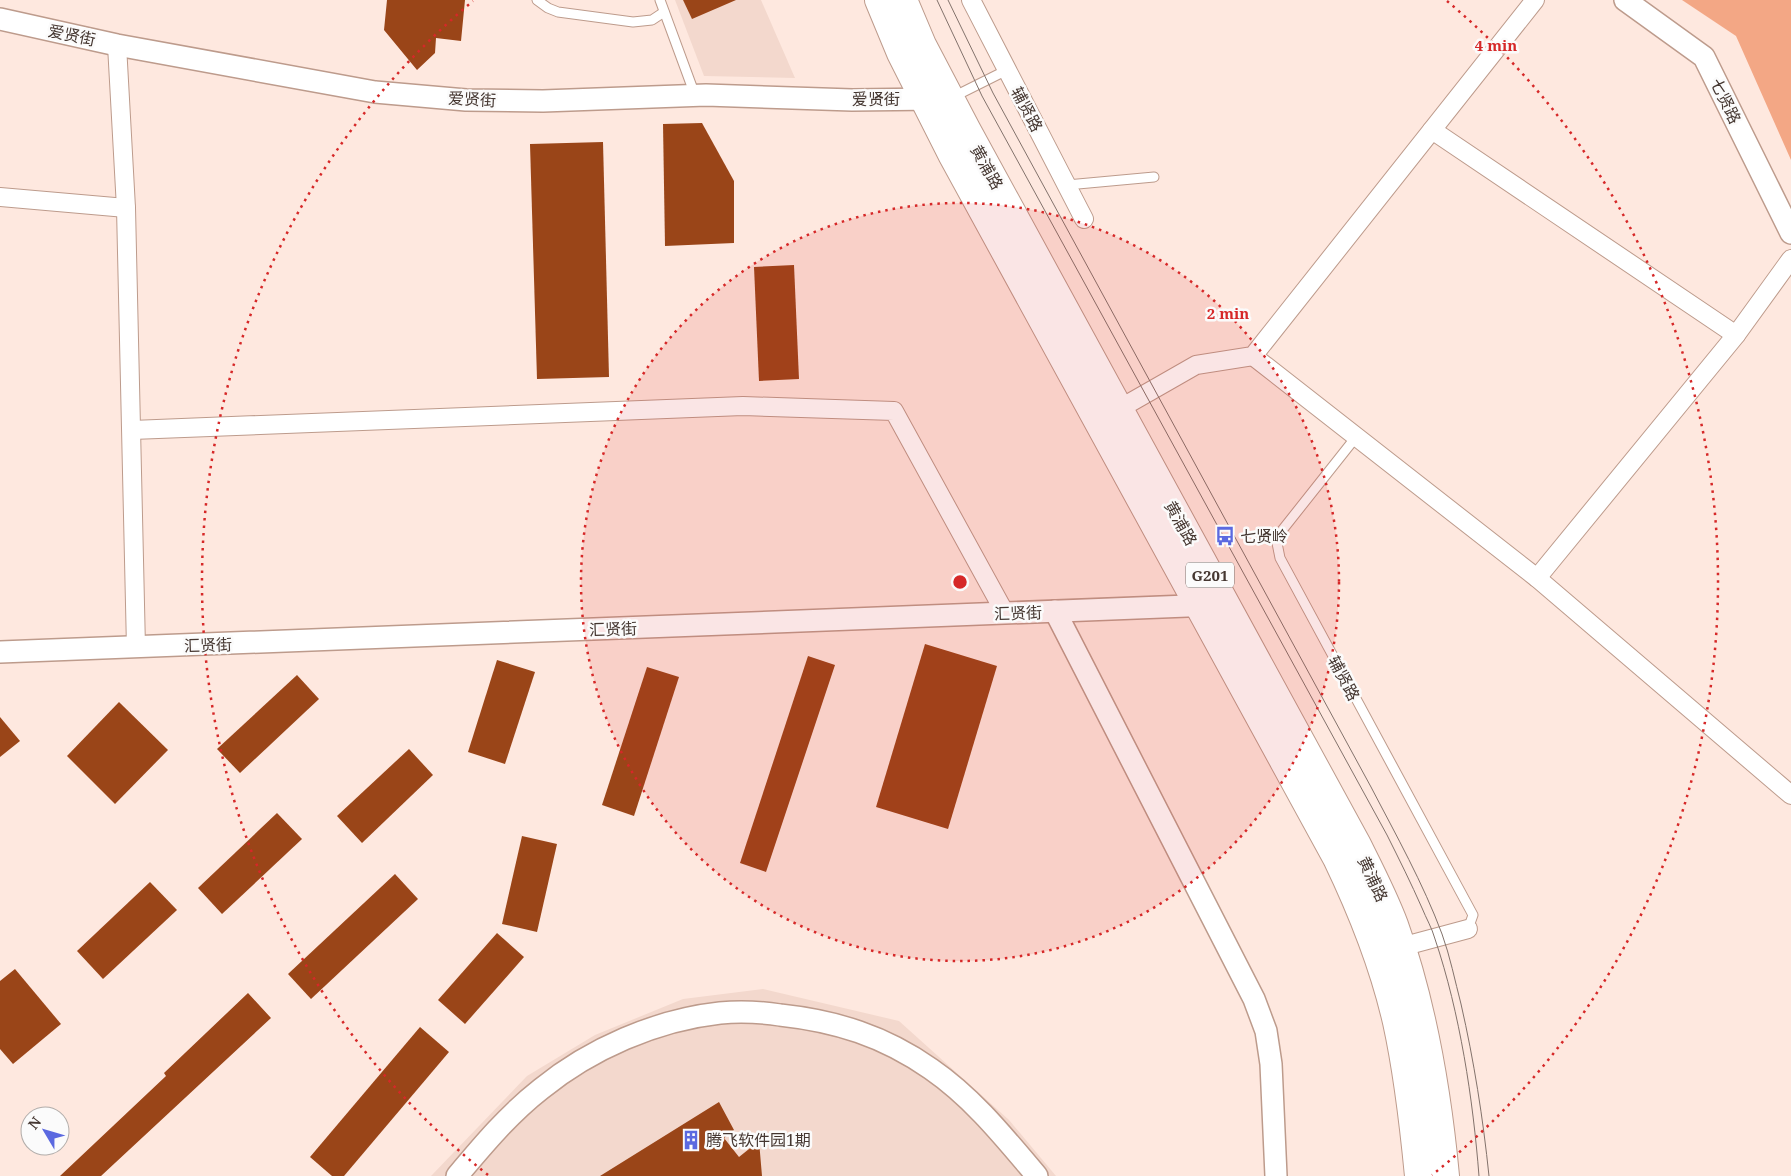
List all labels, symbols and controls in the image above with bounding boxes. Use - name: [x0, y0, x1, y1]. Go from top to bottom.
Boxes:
- street label: 爱贤街: [46, 19, 98, 51]
- text: 4 min: [1475, 35, 1517, 55]
- street label: 七贤路: [1706, 75, 1746, 127]
- street label: 辅贤路: [1006, 83, 1048, 135]
- street label: 爱贤街: [447, 87, 497, 111]
- street label: 爱贤街: [852, 88, 900, 110]
- street label: 黄浦路: [966, 141, 1008, 193]
- text: 2 min: [1207, 303, 1249, 323]
- street label: 黄浦路: [1160, 497, 1202, 549]
- bus stop icon: 七贤岭: [1214, 525, 1236, 547]
- place label: 七贤岭: [1240, 525, 1288, 547]
- road number: G201: [1186, 562, 1234, 588]
- centre of rings: [951, 573, 969, 591]
- street label: 汇贤街: [994, 601, 1042, 625]
- street label: 汇贤街: [589, 617, 637, 641]
- street label: 汇贤街: [184, 633, 232, 657]
- street label: 辅贤路: [1323, 652, 1365, 704]
- street label: 黄浦路: [1353, 853, 1393, 905]
- north arrow: [20, 1106, 70, 1156]
- text: N: [23, 1112, 45, 1133]
- building icon: 腾飞软件园1期: [680, 1129, 702, 1151]
- place label: 腾飞软件园1期: [706, 1129, 811, 1151]

